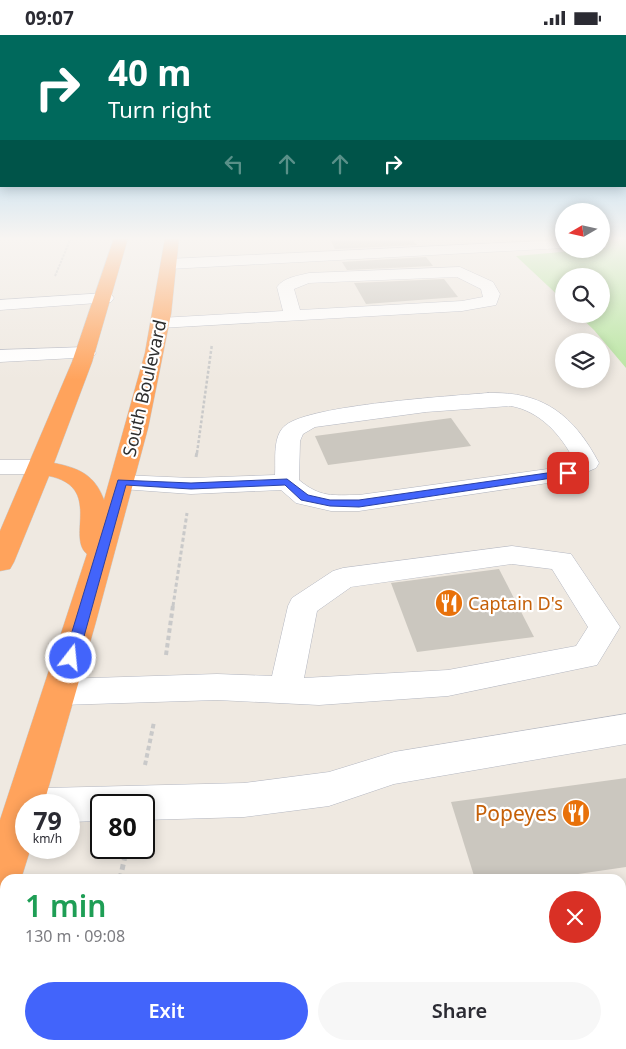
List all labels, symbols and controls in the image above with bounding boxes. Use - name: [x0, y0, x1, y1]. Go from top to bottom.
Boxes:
- text: 09:07: [25, 5, 74, 31]
- text: 40 m: [108, 49, 191, 96]
- icon: right: [25, 55, 90, 120]
- text: Turn right: [108, 94, 211, 124]
- icon: left: [220, 150, 248, 178]
- icon: ahead: [273, 150, 301, 178]
- icon: ahead: [326, 150, 354, 178]
- icon: right: [379, 150, 407, 178]
- north arrow: [555, 203, 610, 257]
- map controls: [555, 203, 610, 388]
- button: search: [555, 268, 610, 323]
- street label: South Boulevard: [117, 317, 171, 459]
- button: layers: [555, 333, 610, 388]
- pin: [547, 452, 589, 494]
- icon: arrive: [554, 459, 582, 487]
- restaurant icon: Captain D's: [434, 588, 464, 618]
- place label: Captain D's: [468, 591, 563, 615]
- position arrow: [44, 631, 96, 683]
- speed limit sign: 80: [90, 794, 155, 859]
- restaurant icon: Popeyes: [561, 798, 591, 828]
- place label: Popeyes: [475, 799, 557, 827]
- text: 79: [33, 803, 62, 837]
- text: km/h: [33, 830, 62, 847]
- text: 1 min: [25, 885, 106, 926]
- button: close: [549, 891, 601, 943]
- text: 130 m · 09:08: [25, 925, 125, 947]
- button: Exit: [25, 982, 308, 1040]
- button: Share: [318, 982, 601, 1040]

